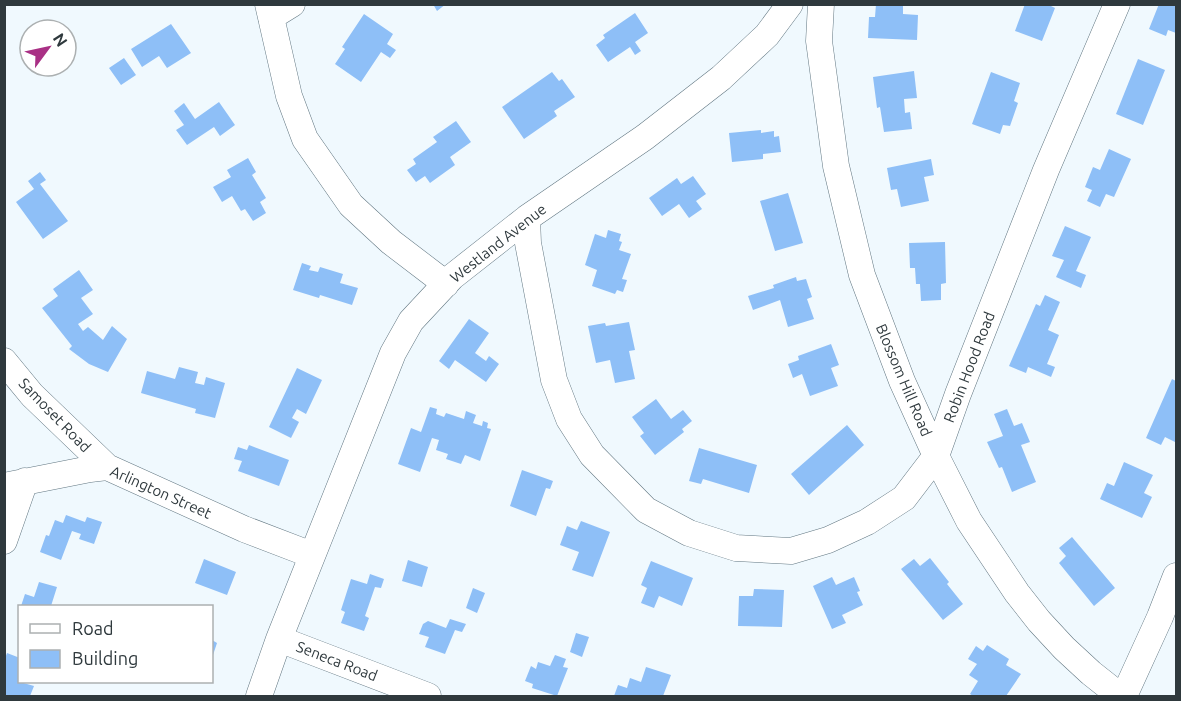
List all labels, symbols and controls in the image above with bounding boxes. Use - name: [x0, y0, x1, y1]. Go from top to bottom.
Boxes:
- north arrow: [18, 18, 78, 78]
- text: N: [50, 30, 71, 50]
- street label: Westland Avenue: [447, 200, 549, 286]
- street label: Robin Hood Road: [940, 309, 998, 425]
- street label: Blossom Hill Road: [873, 321, 935, 439]
- street label: Samoset Road: [16, 375, 94, 455]
- street label: Arlington Street: [108, 462, 214, 522]
- legend: [18, 605, 213, 683]
- text: Road: [72, 618, 114, 638]
- street label: Seneca Road: [294, 638, 380, 684]
- text: Building: [72, 648, 138, 668]

